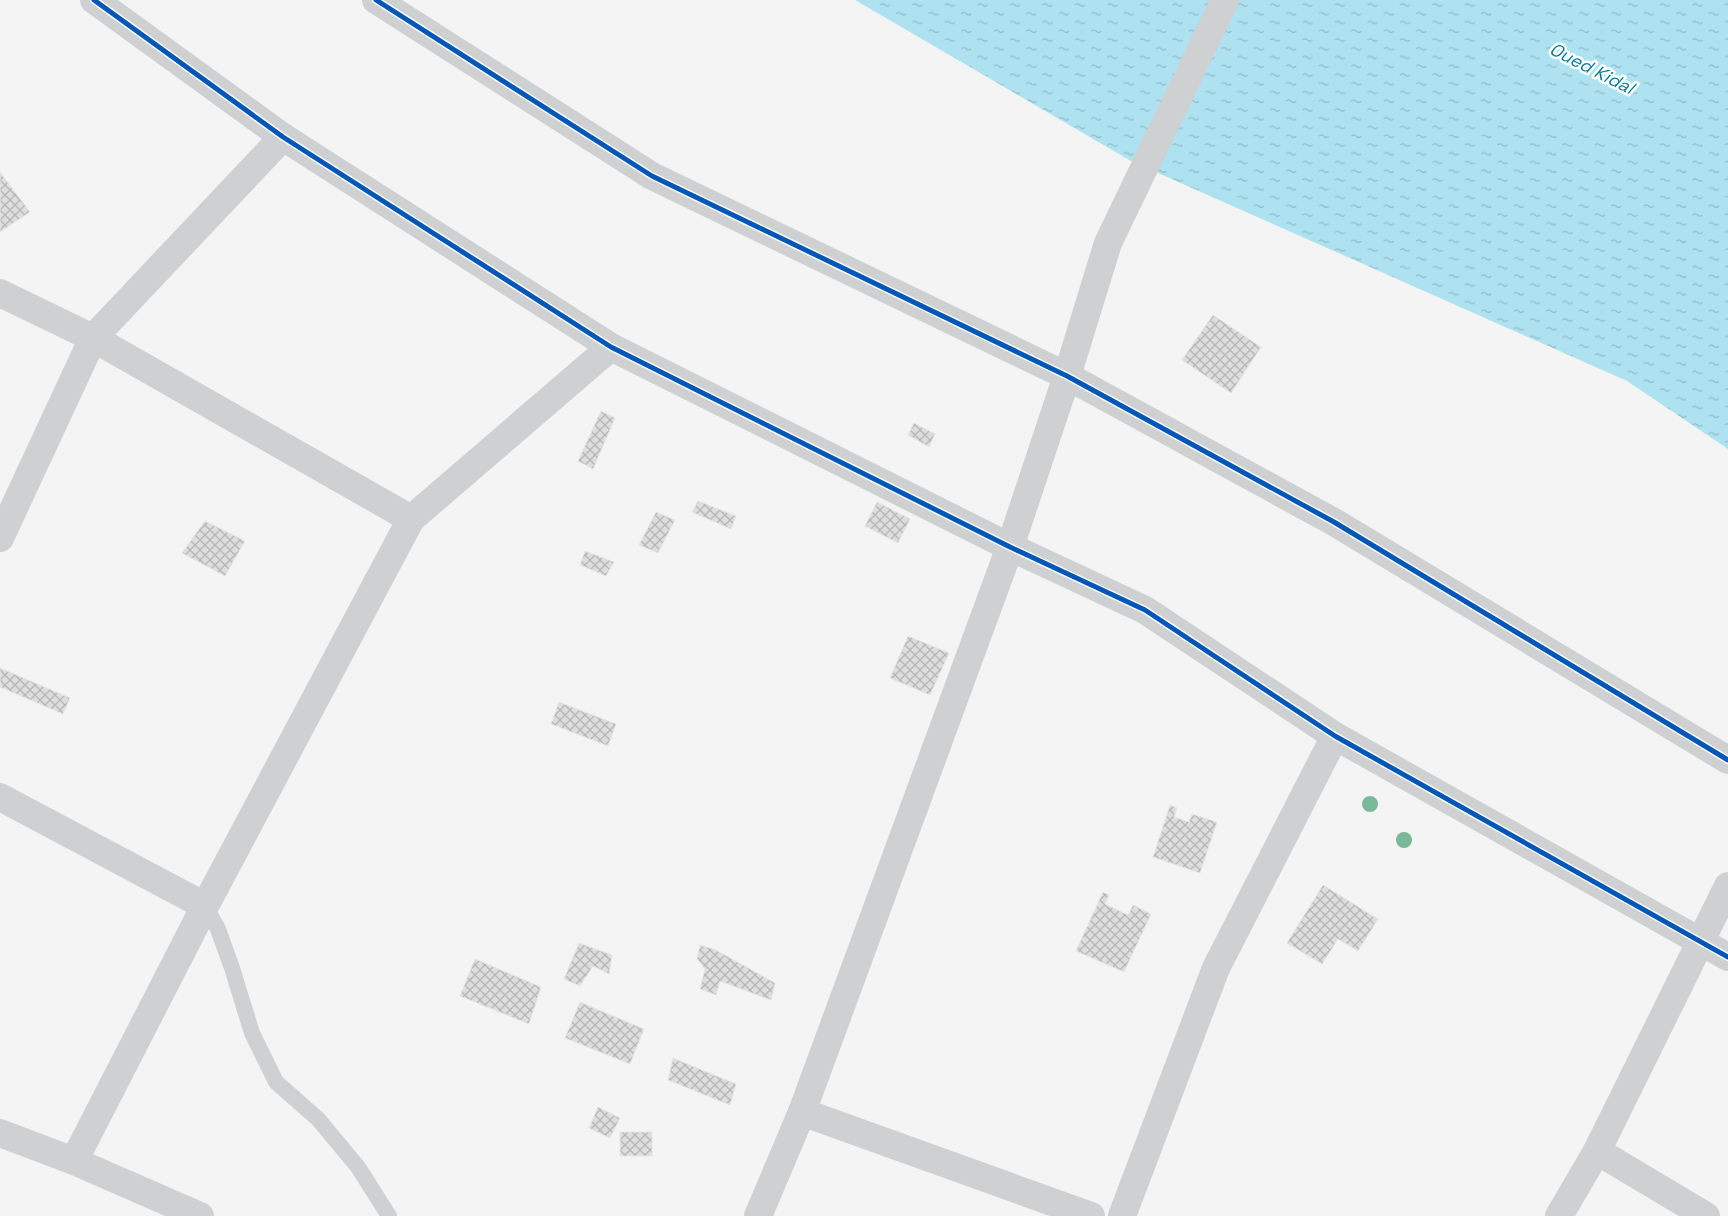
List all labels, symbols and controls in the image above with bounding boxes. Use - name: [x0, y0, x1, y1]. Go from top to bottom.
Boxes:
- water label: Oued Kidal: [1546, 37, 1640, 100]

